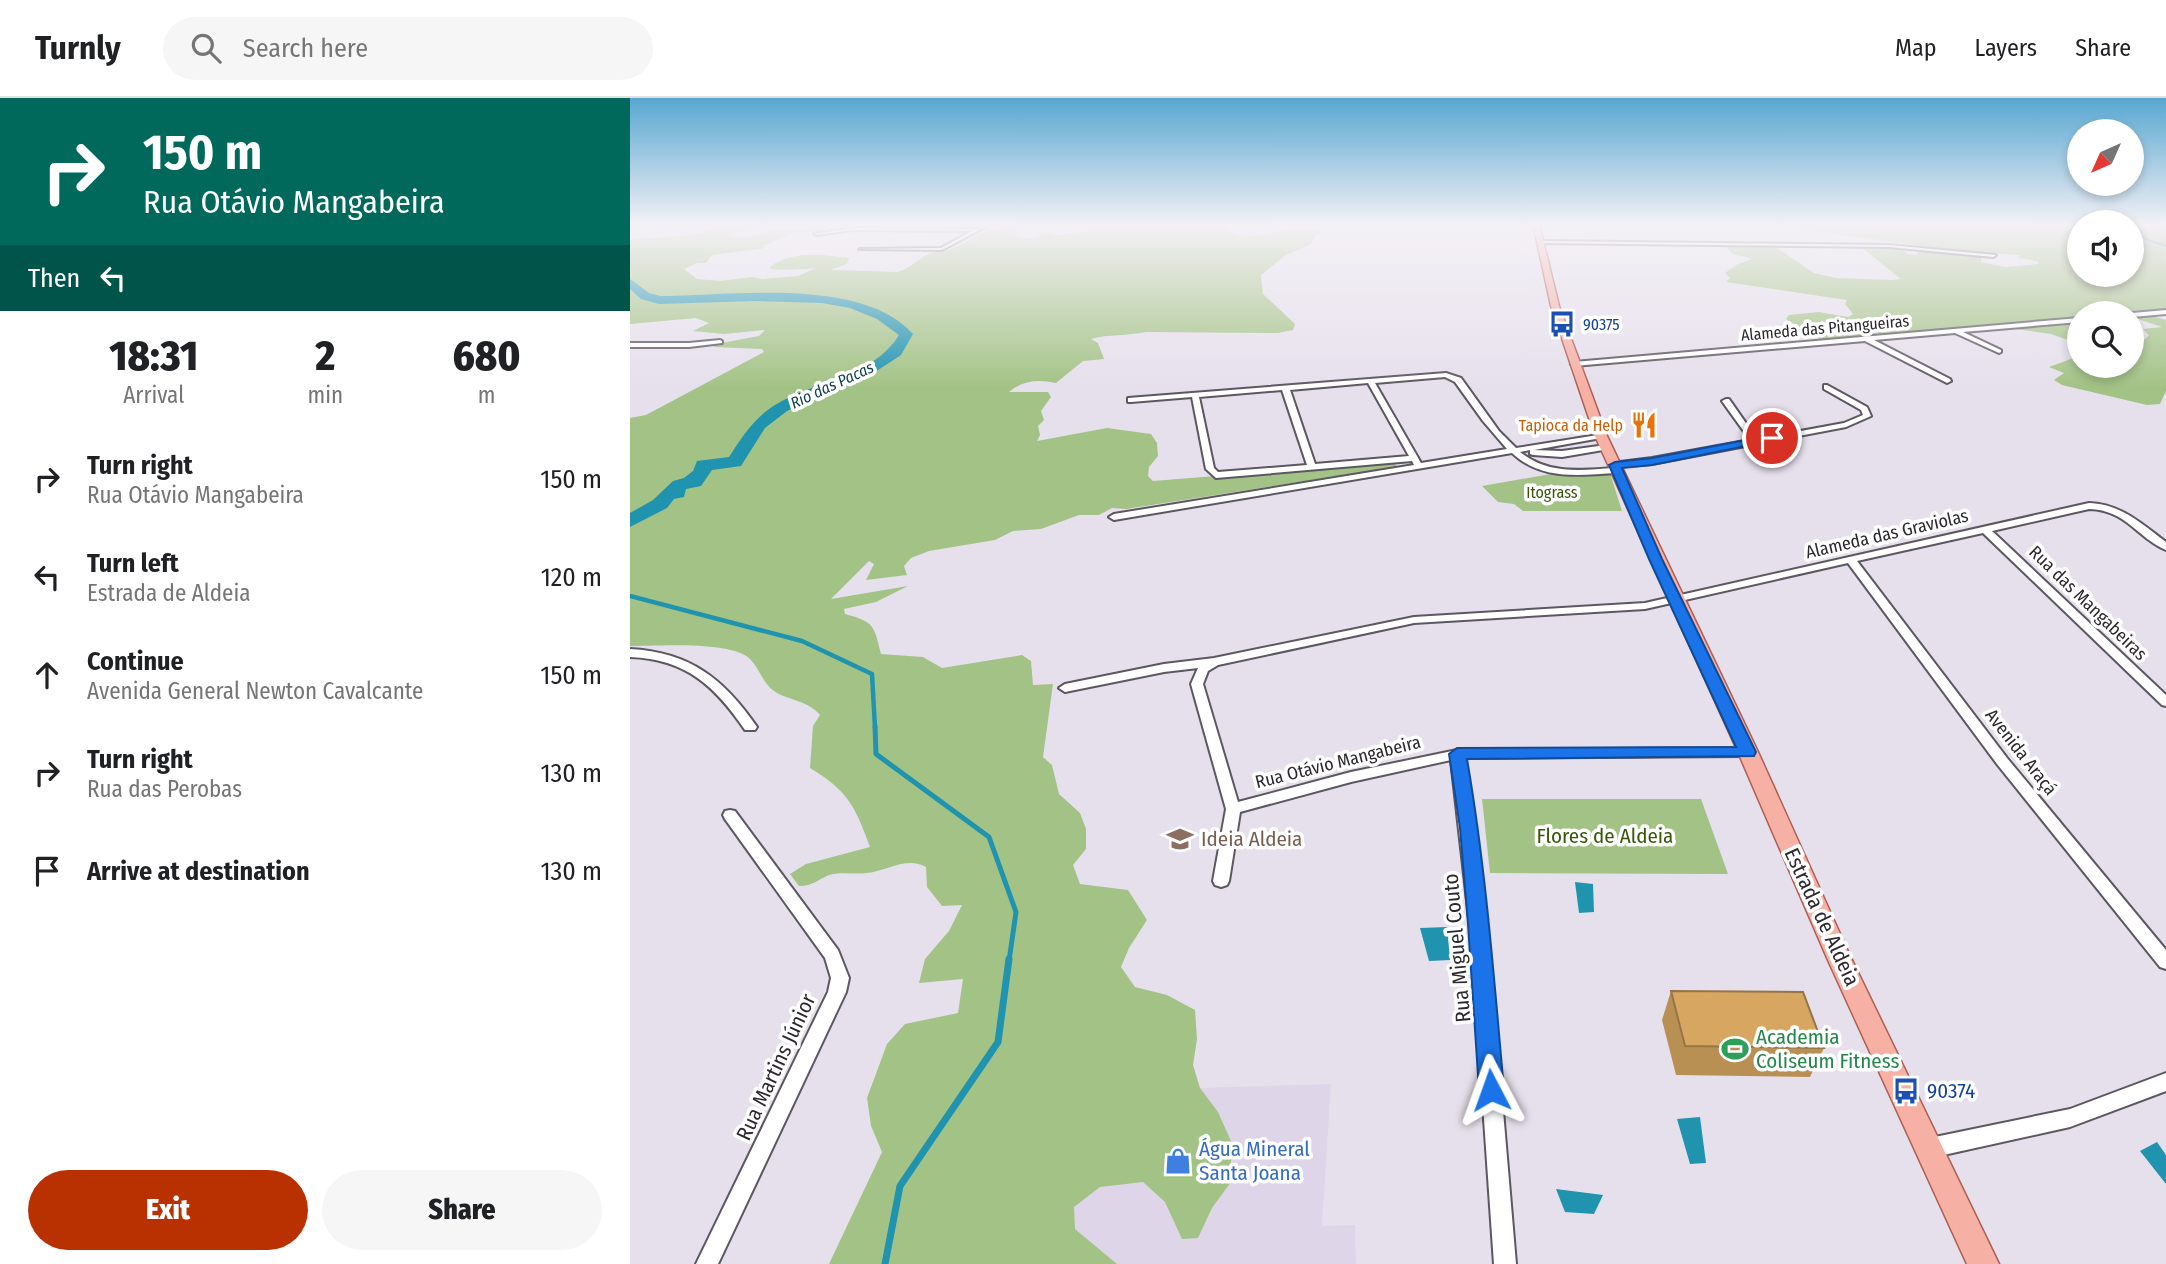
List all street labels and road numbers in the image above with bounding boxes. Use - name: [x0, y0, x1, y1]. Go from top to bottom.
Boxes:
- street label: Alameda das Pitangueiras: [1740, 311, 1910, 345]
- street label: Alameda das Graviolas: [1804, 505, 1971, 563]
- street label: Rua das Mangabeiras: [2024, 541, 2152, 665]
- street label: Avenida Araçá: [1981, 704, 2062, 800]
- street label: Rua Otávio Mangabeira: [1253, 731, 1423, 793]
- street label: Estrada de Aldeia: [1779, 844, 1865, 990]
- street label: Rua Miguel Couto: [1438, 873, 1476, 1023]
- street label: Rua Martins Júnior: [731, 989, 822, 1144]

